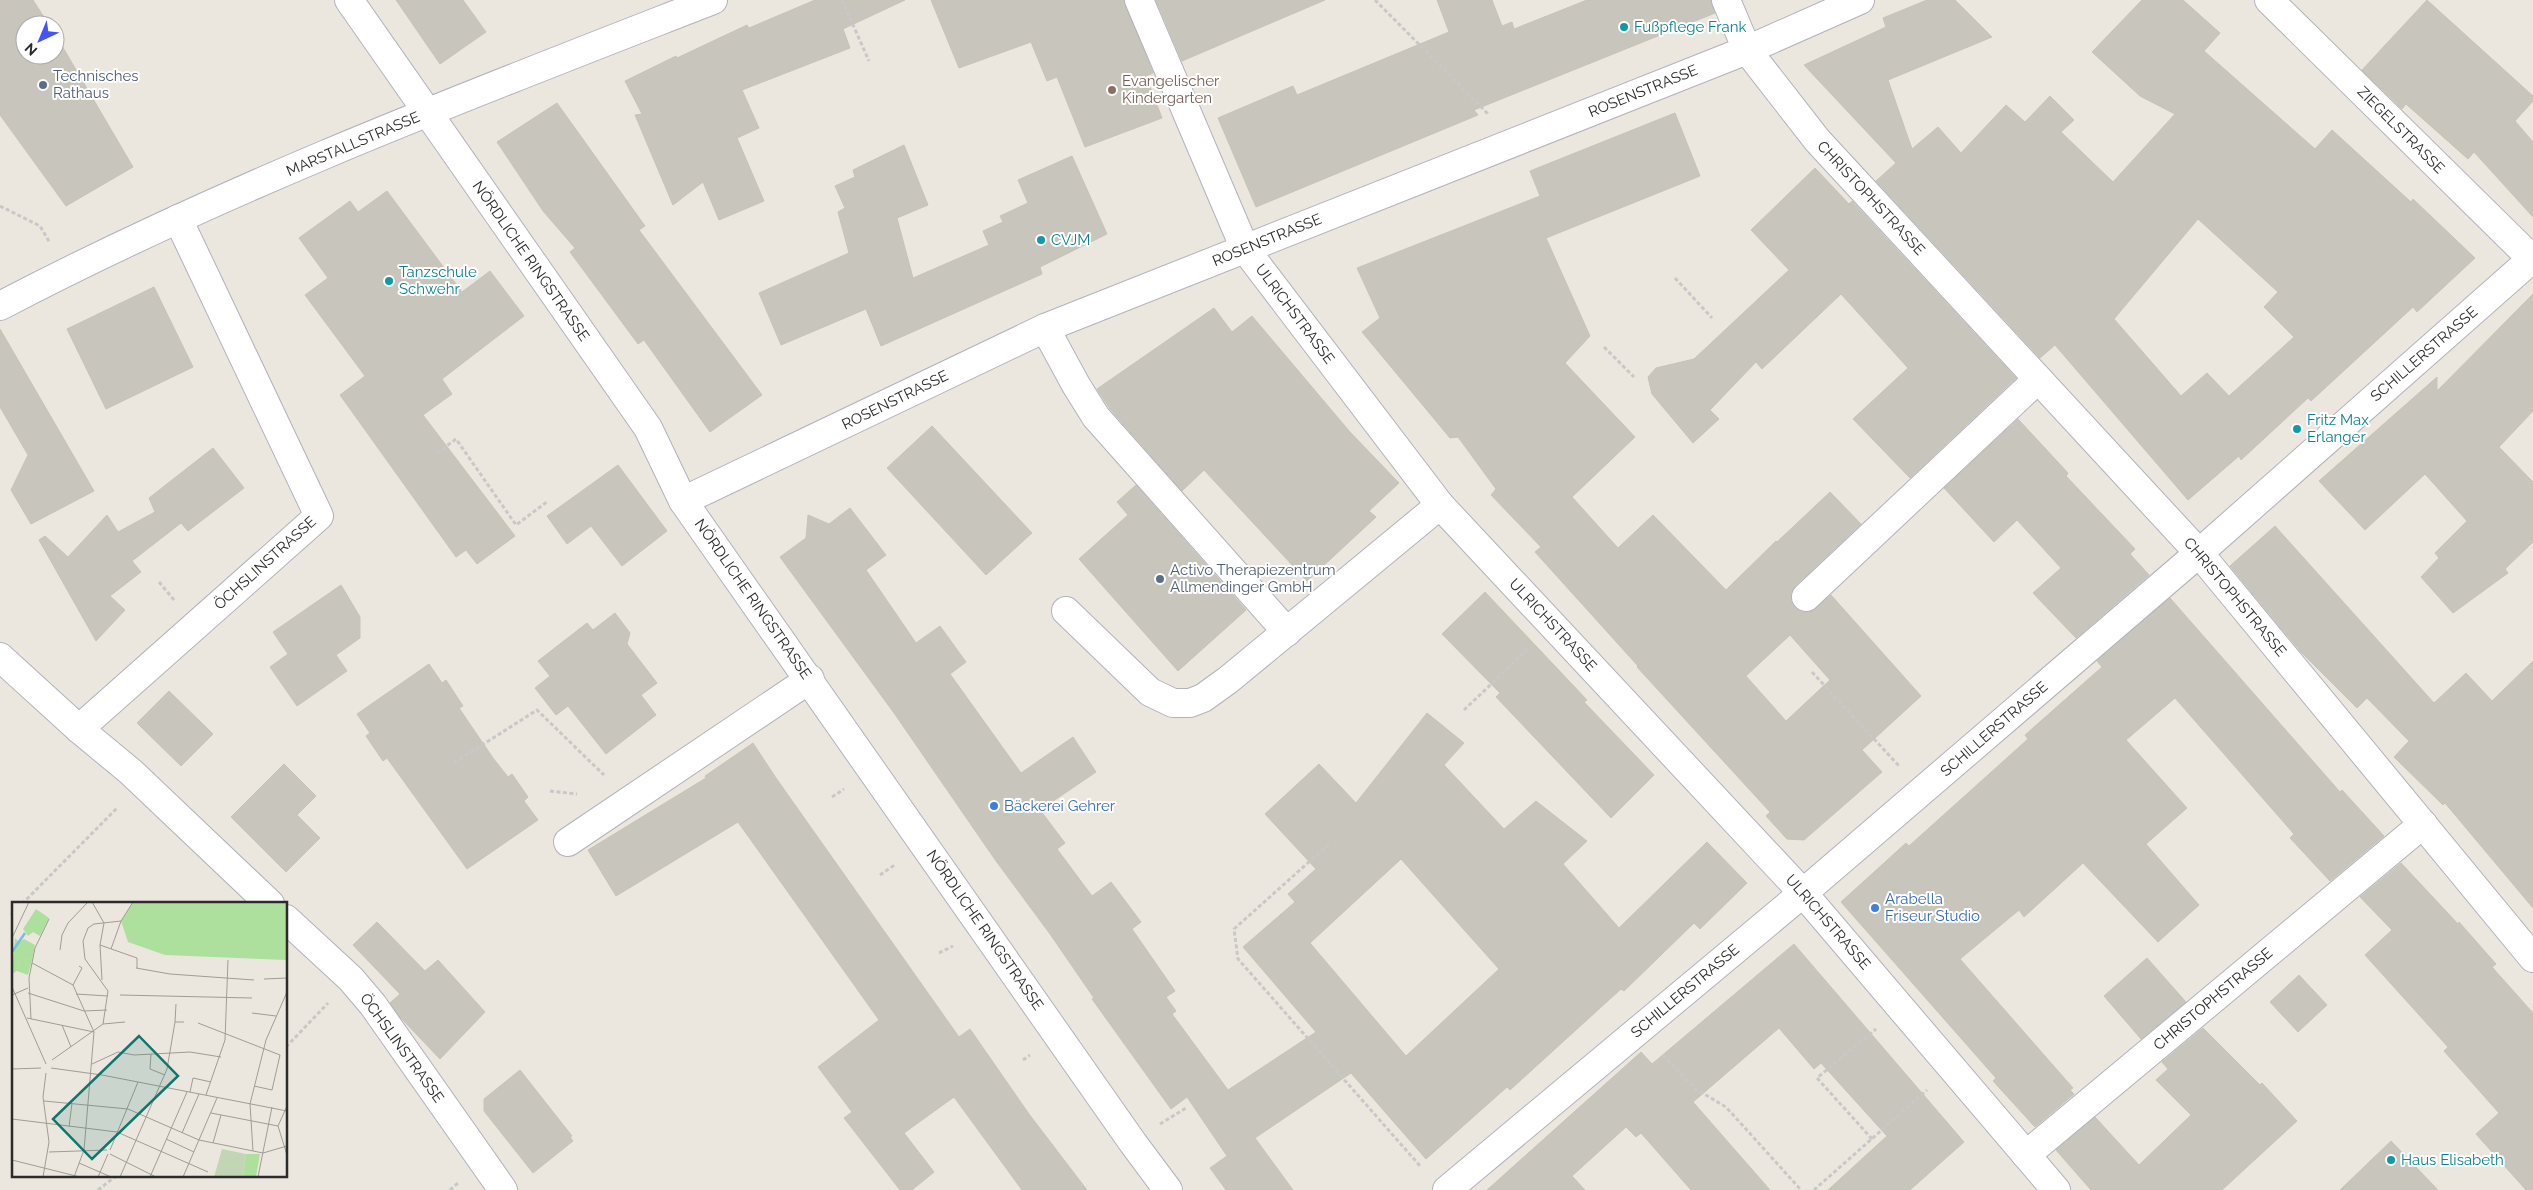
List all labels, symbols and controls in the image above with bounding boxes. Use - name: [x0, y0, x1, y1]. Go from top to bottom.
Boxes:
- north arrow: [15, 15, 65, 65]
- place label: Fußpflege Frank: [1634, 18, 1747, 36]
- marker: Fußpflege Frank: [1618, 21, 1630, 33]
- text: N: [22, 40, 40, 59]
- street label: ROSENSTRASSE: [1586, 61, 1700, 121]
- place label: Technisches Rathaus: [53, 67, 139, 102]
- place label: Evangelischer Kindergarten: [1122, 72, 1220, 107]
- marker: Technisches Rathaus: [37, 79, 49, 91]
- street label: ZIEGELSTRASSE: [2354, 83, 2448, 177]
- marker: Evangelischer Kindergarten: [1106, 84, 1118, 96]
- street label: MARSTALLSTRASSE: [284, 108, 422, 180]
- street label: CHRISTOPHSTRASSE: [1813, 137, 1929, 259]
- street label: NÖRDLICHE RINGSTRASSE: [469, 177, 594, 345]
- street label: ROSENSTRASSE: [1210, 210, 1324, 270]
- place label: CVJM: [1051, 231, 1090, 249]
- marker: CVJM: [1035, 234, 1047, 246]
- street label: ULRICHSTRASSE: [1252, 261, 1338, 367]
- place label: Tanzschule Schwehr: [399, 263, 477, 298]
- marker: Tanzschule Schwehr: [383, 275, 395, 287]
- street label: SCHILLERSTRASSE: [2367, 303, 2481, 405]
- street label: ROSENSTRASSE: [839, 366, 951, 434]
- place label: Fritz Max Erlanger: [2307, 411, 2369, 446]
- marker: Fritz Max Erlanger: [2291, 423, 2303, 435]
- street label: ÖCHSLINSTRASSE: [210, 512, 320, 614]
- street label: NÖRDLICHE RINGSTRASSE: [691, 515, 816, 683]
- street label: CHRISTOPHSTRASSE: [2180, 534, 2290, 660]
- place label: Activo Therapiezentrum Allmendinger GmbH: [1170, 561, 1335, 596]
- marker: Activo Therapiezentrum Allmendinger GmbH: [1154, 573, 1166, 585]
- street label: ULRICHSTRASSE: [1505, 575, 1601, 675]
- street label: SCHILLERSTRASSE: [1937, 678, 2051, 780]
- place label: Bäckerei Gehrer: [1004, 797, 1116, 815]
- marker: Bäckerei Gehrer: [988, 800, 1000, 812]
- street label: NÖRDLICHE RINGSTRASSE: [923, 846, 1048, 1014]
- street label: ULRICHSTRASSE: [1782, 871, 1874, 973]
- place label: Arabella Friseur Studio: [1885, 890, 1980, 925]
- inset map: [12, 902, 288, 1178]
- marker: Arabella Friseur Studio: [1869, 902, 1881, 914]
- street label: SCHILLERSTRASSE: [1627, 940, 1743, 1042]
- street label: CHRISTOPHSTRASSE: [2150, 944, 2276, 1054]
- street label: ÖCHSLINSTRASSE: [356, 989, 449, 1106]
- place label: Haus Elisabeth: [2401, 1151, 2504, 1169]
- marker: Haus Elisabeth: [2385, 1154, 2397, 1166]

